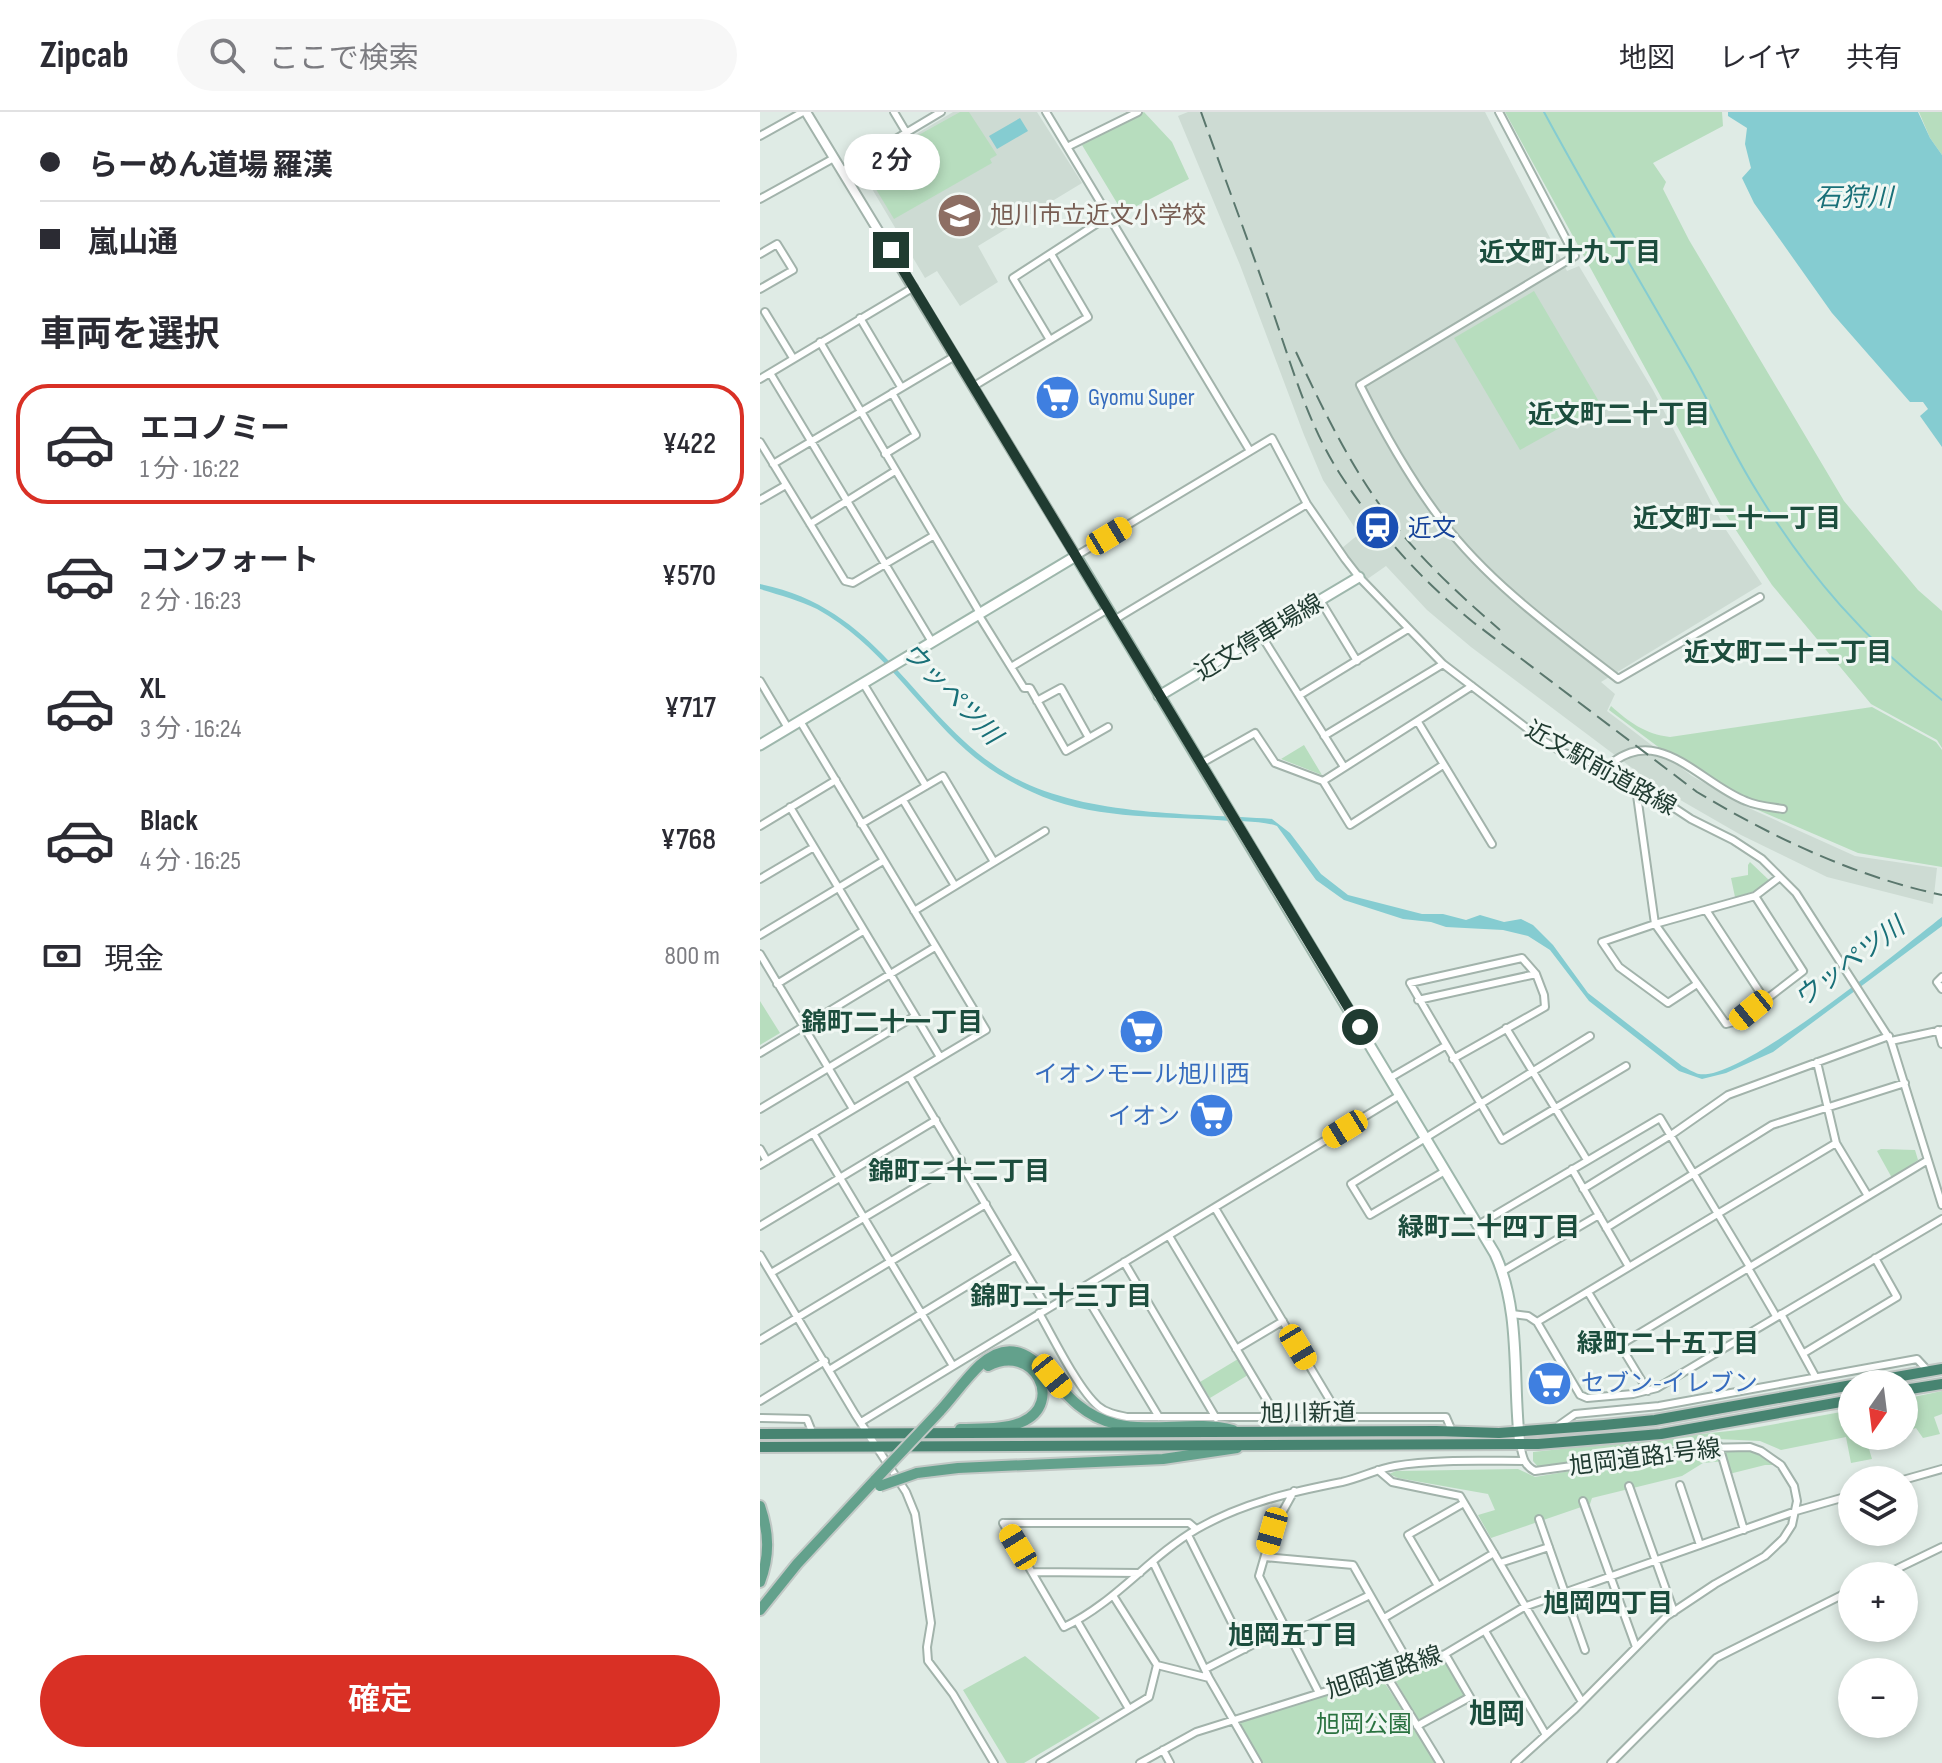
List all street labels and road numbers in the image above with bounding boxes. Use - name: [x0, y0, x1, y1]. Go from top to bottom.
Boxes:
- street label: 近文停車場線: [1190, 588, 1328, 687]
- street label: 近文駅前道路線: [1520, 715, 1681, 822]
- street label: 旭川新道: [1260, 1398, 1356, 1429]
- street label: 旭岡道路1号線: [1568, 1434, 1722, 1481]
- street label: 旭岡道路線: [1323, 1640, 1446, 1705]

